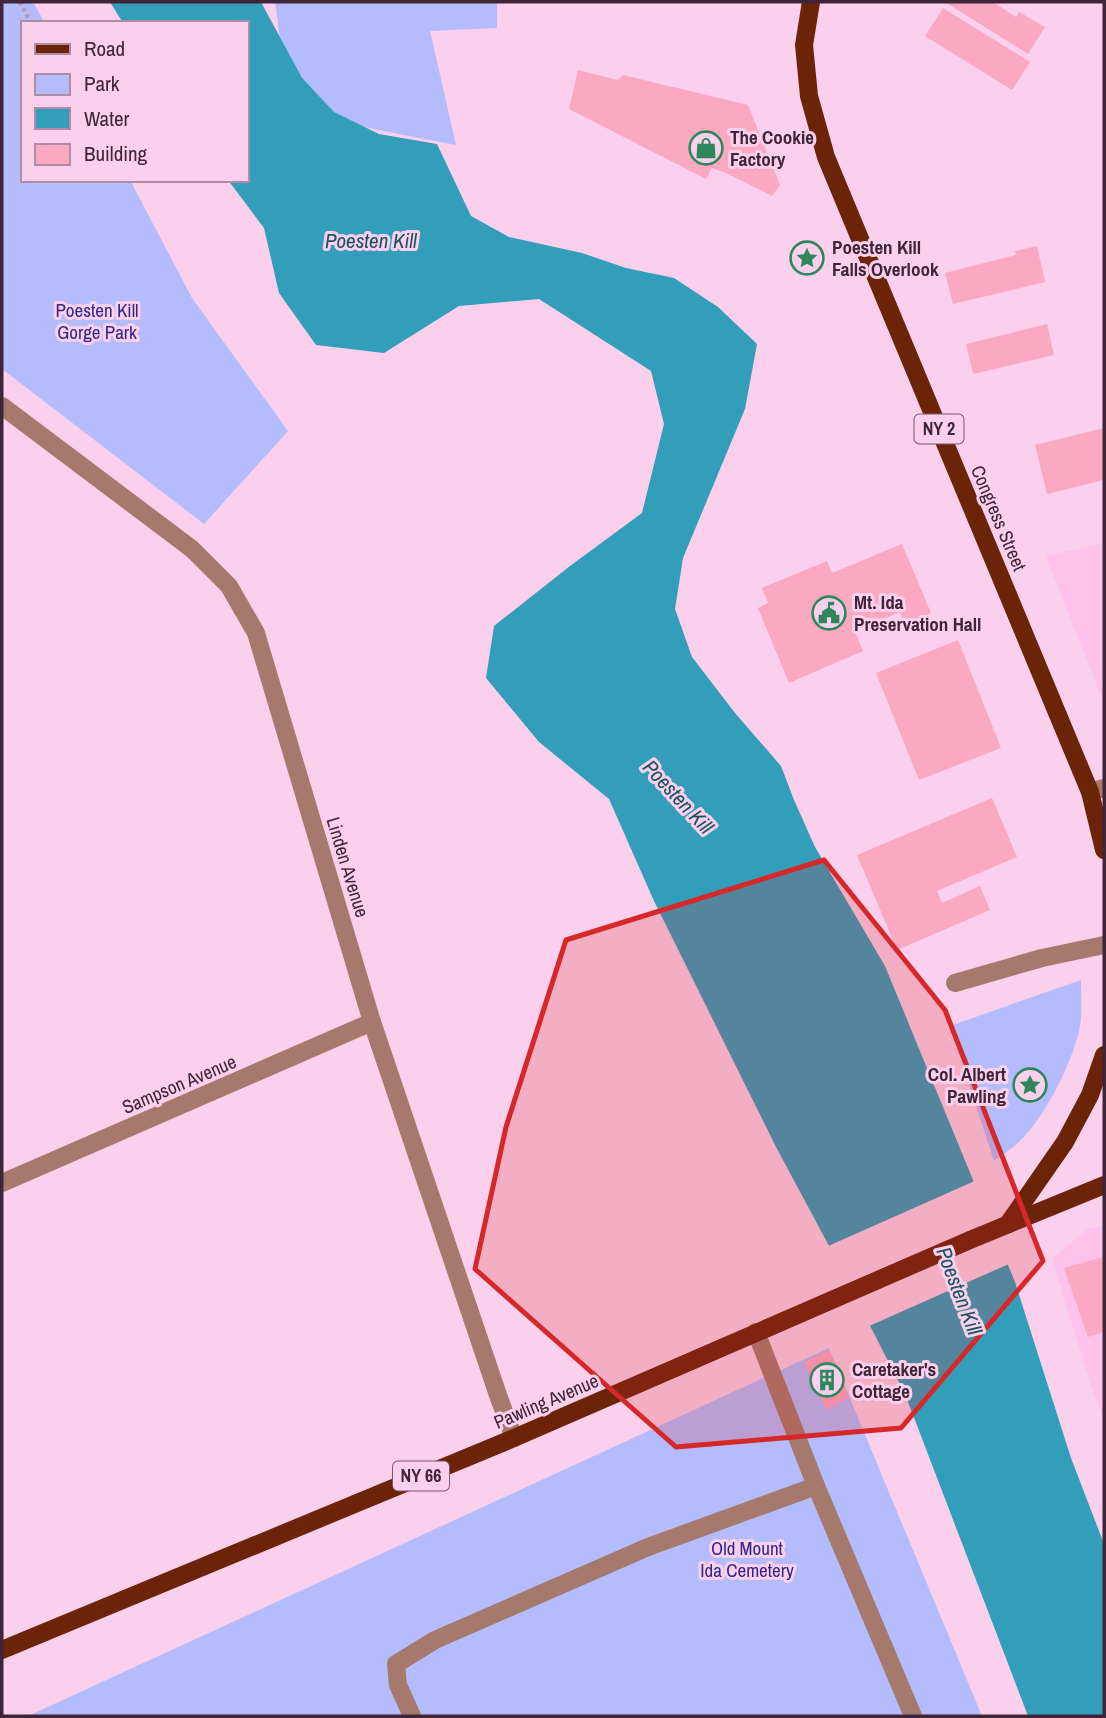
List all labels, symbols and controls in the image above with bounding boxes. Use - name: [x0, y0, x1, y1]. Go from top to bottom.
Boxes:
- legend: [21, 21, 248, 182]
- text: Road: [84, 34, 125, 63]
- text: Park: [84, 69, 120, 98]
- text: Water: [84, 104, 130, 133]
- place label: The Cookie Factory: [730, 124, 814, 172]
- shop icon: The Cookie Factory: [687, 129, 725, 167]
- text: Building: [84, 139, 148, 168]
- water label: Poesten Kill: [325, 226, 418, 255]
- place label: Poesten Kill Falls Overlook: [832, 234, 939, 282]
- place icon: Poesten Kill Falls Overlook: [788, 239, 826, 277]
- park label: Poesten Kill Gorge Park: [55, 297, 139, 345]
- road number: NY 2: [914, 414, 964, 444]
- street label: Congress Street: [965, 461, 1033, 576]
- place label: Mt. Ida Preservation Hall: [854, 589, 981, 637]
- public building icon: Mt. Ida Preservation Hall: [810, 594, 848, 632]
- water label: Poesten Kill: [636, 753, 721, 841]
- street label: Linden Avenue: [320, 814, 376, 920]
- street label: Sampson Avenue: [118, 1048, 240, 1120]
- place label: Col. Albert Pawling: [928, 1061, 1006, 1109]
- place icon: Col. Albert Pawling: [1011, 1066, 1049, 1104]
- water label: Poesten Kill: [929, 1243, 990, 1340]
- place label: Caretaker's Cottage: [852, 1356, 936, 1404]
- building icon: Caretaker's Cottage: [808, 1361, 846, 1399]
- street label: Pawling Avenue: [490, 1367, 602, 1435]
- road number: NY 66: [393, 1462, 449, 1490]
- park label: Old Mount Ida Cemetery: [700, 1535, 794, 1583]

